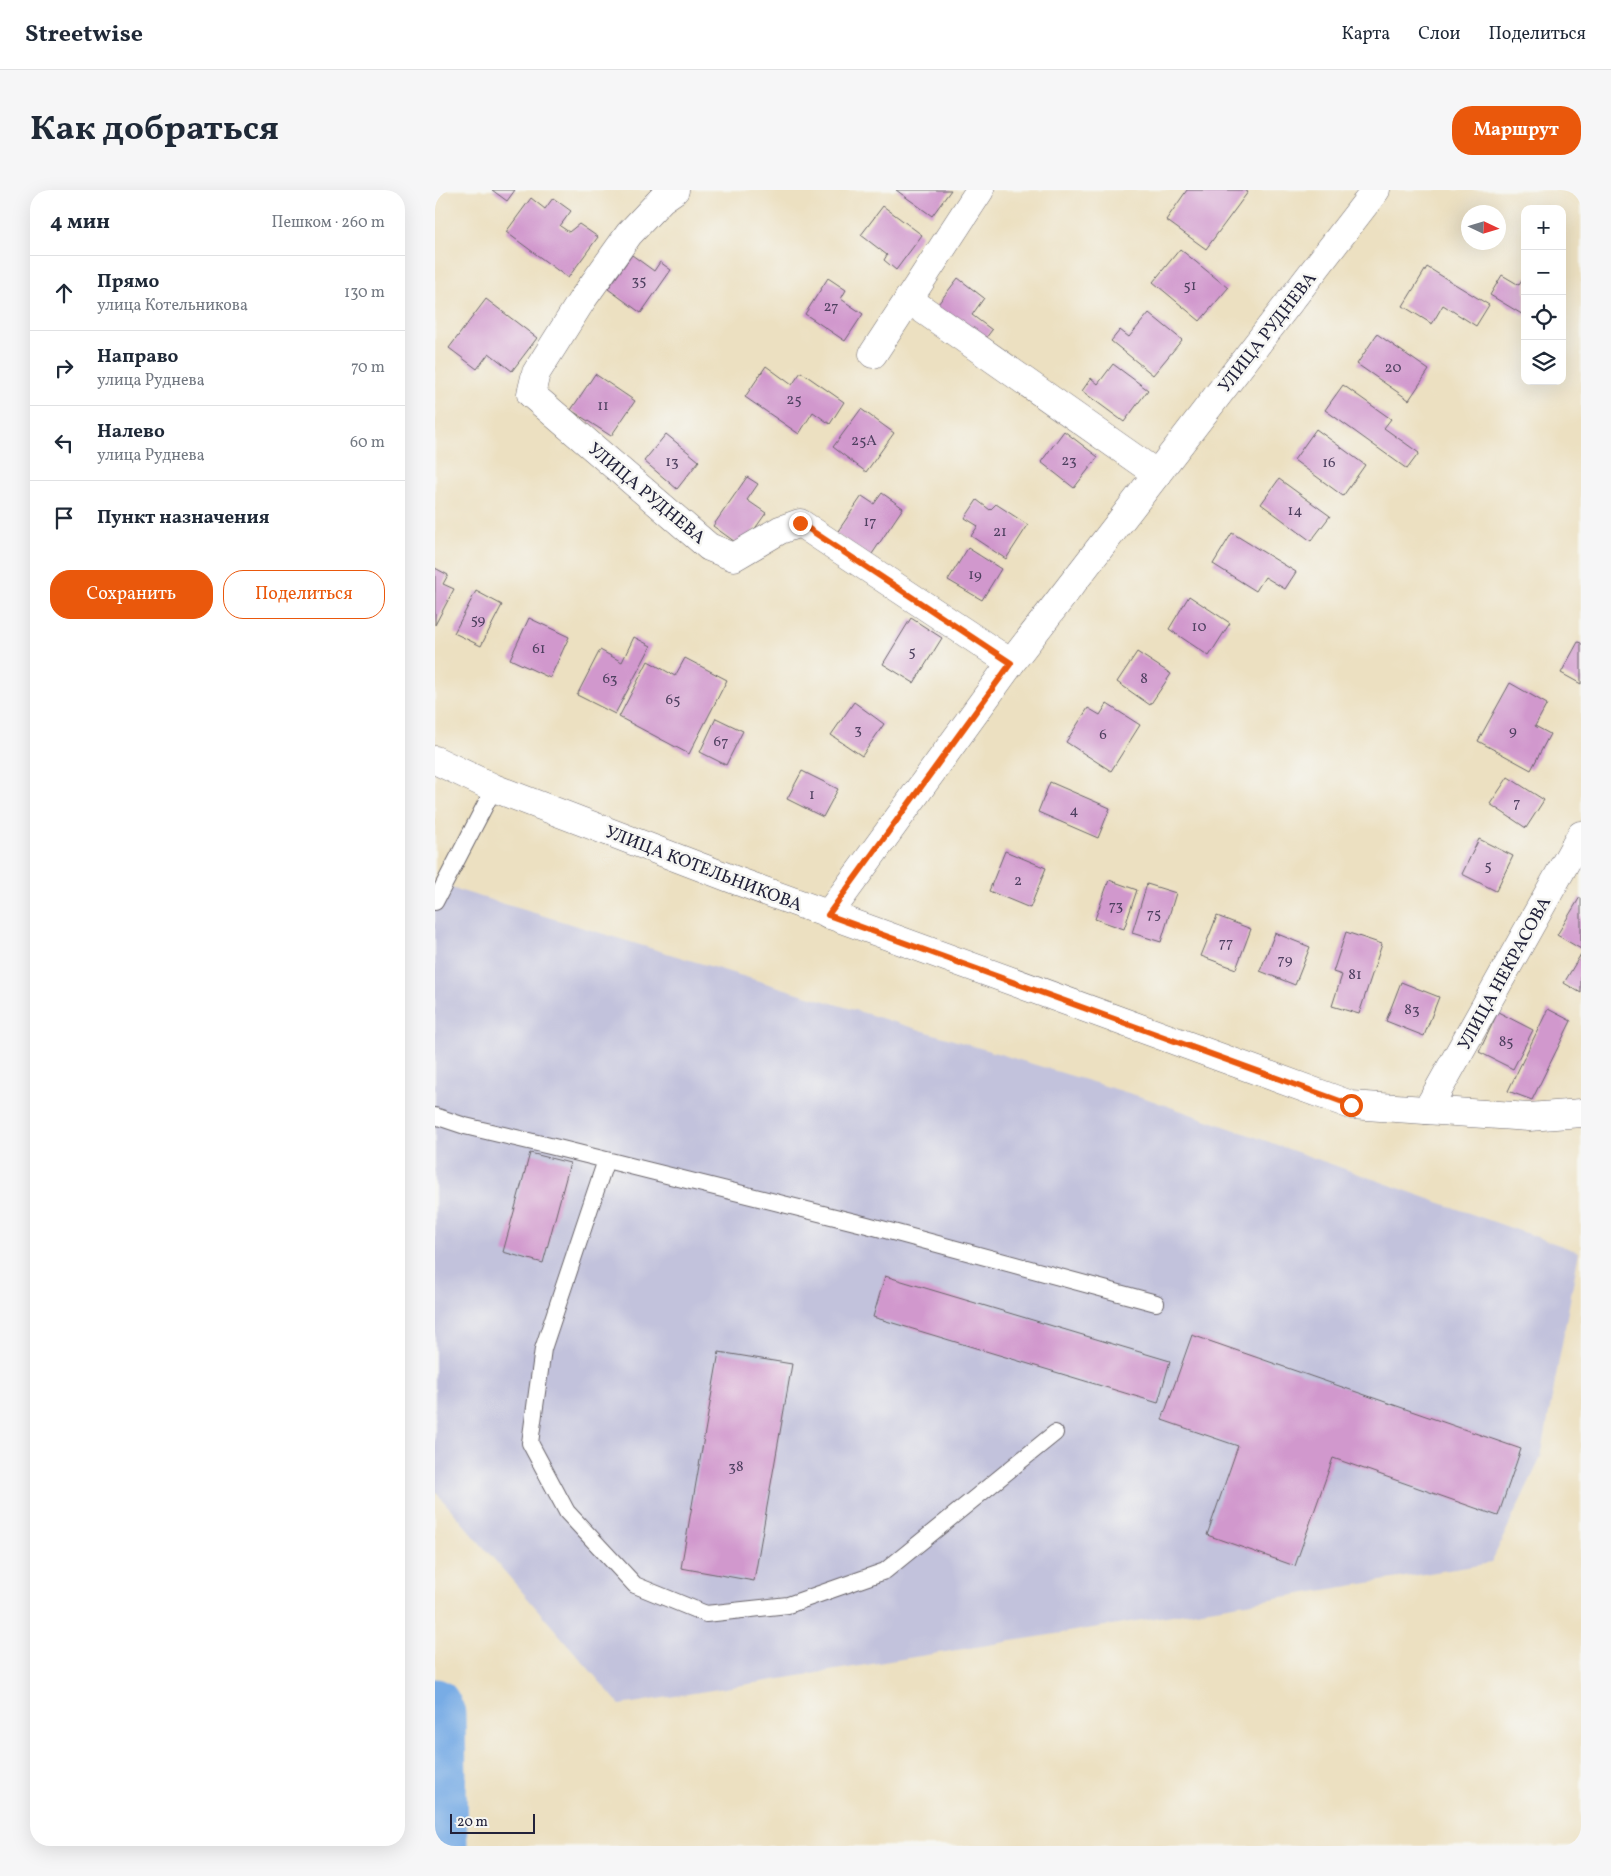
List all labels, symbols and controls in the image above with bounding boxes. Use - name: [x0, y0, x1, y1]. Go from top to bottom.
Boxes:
- text: Streetwise: [25, 18, 143, 52]
- text: Карта: [1342, 22, 1390, 47]
- text: Слои: [1418, 22, 1460, 47]
- text: Поделиться: [1488, 22, 1586, 47]
- text: Как добраться: [30, 106, 279, 154]
- button: Маршрут: [1452, 106, 1581, 155]
- north arrow: [1461, 205, 1506, 250]
- map controls: [1521, 205, 1566, 385]
- button: +: [1521, 205, 1566, 250]
- text: 4 мин: [50, 208, 110, 237]
- text: Пешком · 260 m: [272, 212, 385, 234]
- button: −: [1521, 250, 1566, 295]
- street label: УЛИЦА РУДНЕВА: [1213, 267, 1323, 398]
- text: Прямо: [97, 269, 159, 295]
- house number: 35: [632, 271, 646, 292]
- house number: 51: [1183, 276, 1197, 297]
- icon: ahead: [50, 279, 78, 307]
- text: 130 m: [344, 282, 385, 304]
- text: улица Котельникова: [97, 295, 248, 317]
- button: locate: [1521, 295, 1566, 340]
- house number: 27: [824, 297, 838, 318]
- button: layers: [1521, 340, 1566, 385]
- text: Направо: [97, 344, 179, 370]
- icon: right: [50, 354, 78, 382]
- text: 70 m: [351, 357, 385, 379]
- house number: 20: [1385, 358, 1401, 379]
- text: улица Руднева: [97, 370, 205, 392]
- house number: 25: [786, 390, 802, 411]
- house number: 11: [597, 396, 609, 417]
- text: Налево: [97, 419, 165, 445]
- icon: left: [50, 429, 78, 457]
- house number: 25А: [851, 431, 877, 452]
- text: 60 m: [350, 432, 385, 454]
- street label: УЛИЦА РУДНЕВА: [582, 437, 711, 551]
- text: улица Руднева: [97, 445, 205, 467]
- house number: 23: [1061, 451, 1077, 472]
- house number: 13: [665, 452, 679, 473]
- house number: 16: [1322, 453, 1336, 474]
- house number: 14: [1288, 501, 1302, 522]
- icon: arrive: [50, 504, 78, 532]
- text: Пункт назначения: [97, 505, 270, 531]
- route end: [789, 512, 812, 535]
- house number: 17: [863, 512, 877, 533]
- house number: 21: [993, 522, 1007, 543]
- house number: 19: [968, 565, 982, 586]
- button: Сохранить: [50, 570, 213, 619]
- button: Поделиться: [223, 570, 385, 619]
- house number: 59: [471, 610, 486, 631]
- house number: 10: [1192, 617, 1206, 638]
- house number: 61: [532, 639, 546, 660]
- house number: 5: [908, 642, 916, 663]
- house number: 63: [602, 669, 618, 690]
- house number: 8: [1140, 669, 1148, 690]
- house number: 65: [666, 690, 680, 711]
- house number: 3: [854, 720, 862, 741]
- house number: 9: [1509, 721, 1517, 742]
- house number: 6: [1099, 725, 1107, 746]
- house number: 67: [714, 732, 728, 753]
- house number: 1: [809, 785, 815, 806]
- house number: 7: [1513, 793, 1521, 814]
- house number: 4: [1070, 801, 1079, 822]
- street label: УЛИЦА КОТЕЛЬНИКОВА: [601, 820, 806, 919]
- house number: 5: [1484, 856, 1492, 877]
- house number: 2: [1014, 871, 1022, 892]
- street label: УЛИЦА НЕКРАСОВА: [1453, 892, 1558, 1055]
- house number: 73: [1109, 896, 1123, 917]
- house number: 75: [1147, 904, 1161, 925]
- house number: 77: [1219, 933, 1233, 954]
- house number: 79: [1278, 950, 1293, 971]
- house number: 81: [1348, 965, 1362, 986]
- house number: 83: [1404, 1000, 1420, 1021]
- house number: 85: [1499, 1032, 1513, 1053]
- route start: [1340, 1094, 1363, 1117]
- house number: 38: [728, 1457, 744, 1478]
- scale bar: [450, 1811, 535, 1834]
- text: 20 m: [457, 1813, 488, 1832]

